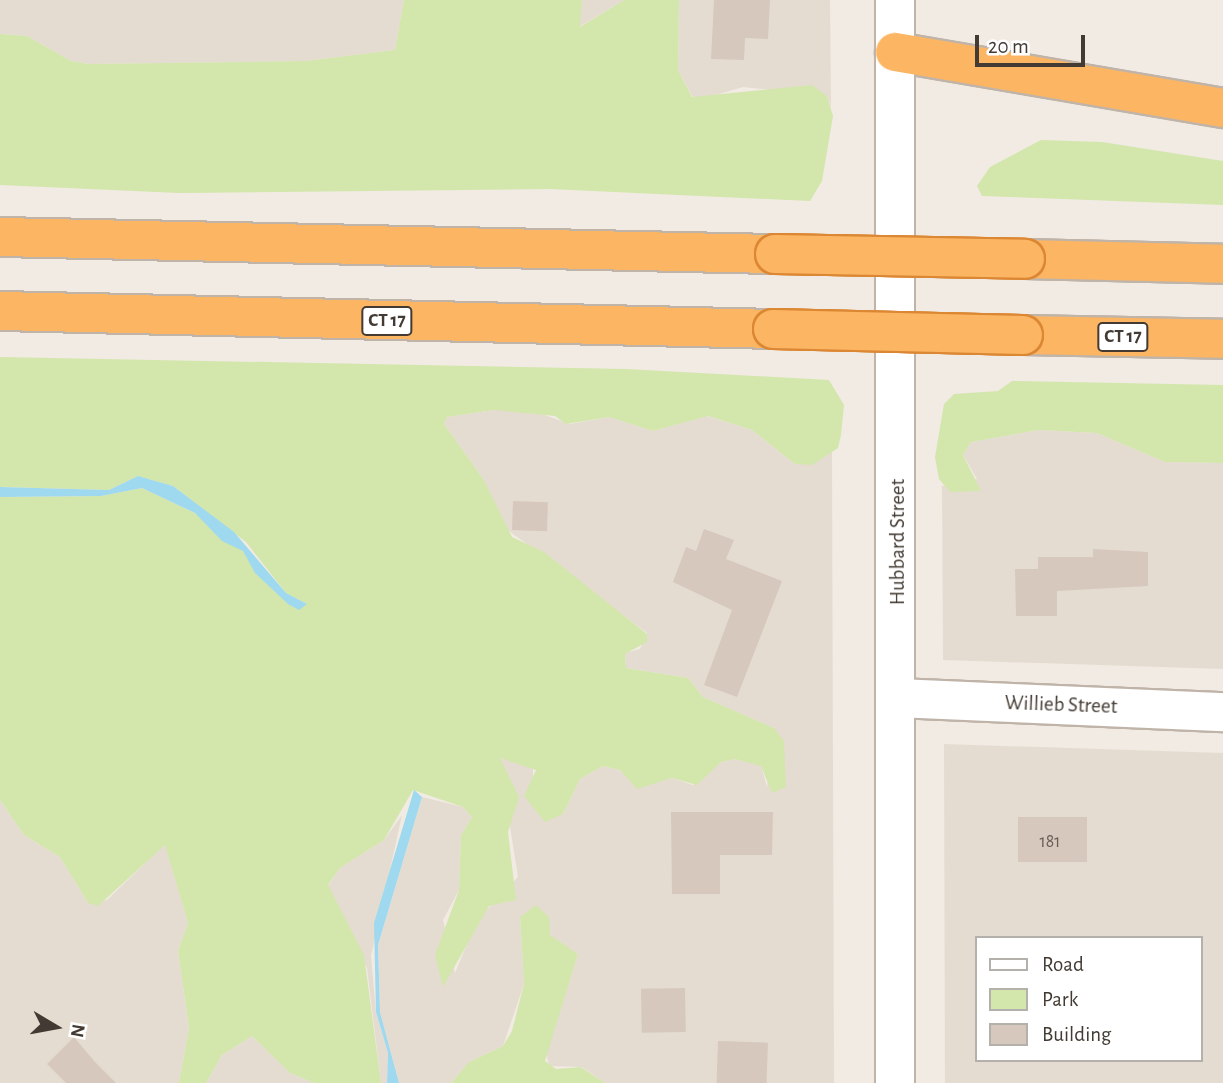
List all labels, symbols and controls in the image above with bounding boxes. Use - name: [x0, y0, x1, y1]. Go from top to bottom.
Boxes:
- scale bar: [978, 21, 1088, 65]
- text: 20 m: [988, 36, 1029, 57]
- road number: CT 17: [361, 306, 413, 336]
- road number: CT 17: [1097, 322, 1149, 352]
- street label: Hubbard Street: [885, 479, 911, 605]
- street label: Willieb Street: [1004, 690, 1118, 720]
- house number: 181: [1040, 831, 1060, 853]
- legend: [974, 936, 1202, 1062]
- text: Road: [1042, 954, 1084, 975]
- text: Park: [1042, 989, 1078, 1010]
- north arrow: [21, 992, 91, 1062]
- text: N: [67, 1023, 88, 1039]
- text: Building: [1042, 1024, 1111, 1045]

